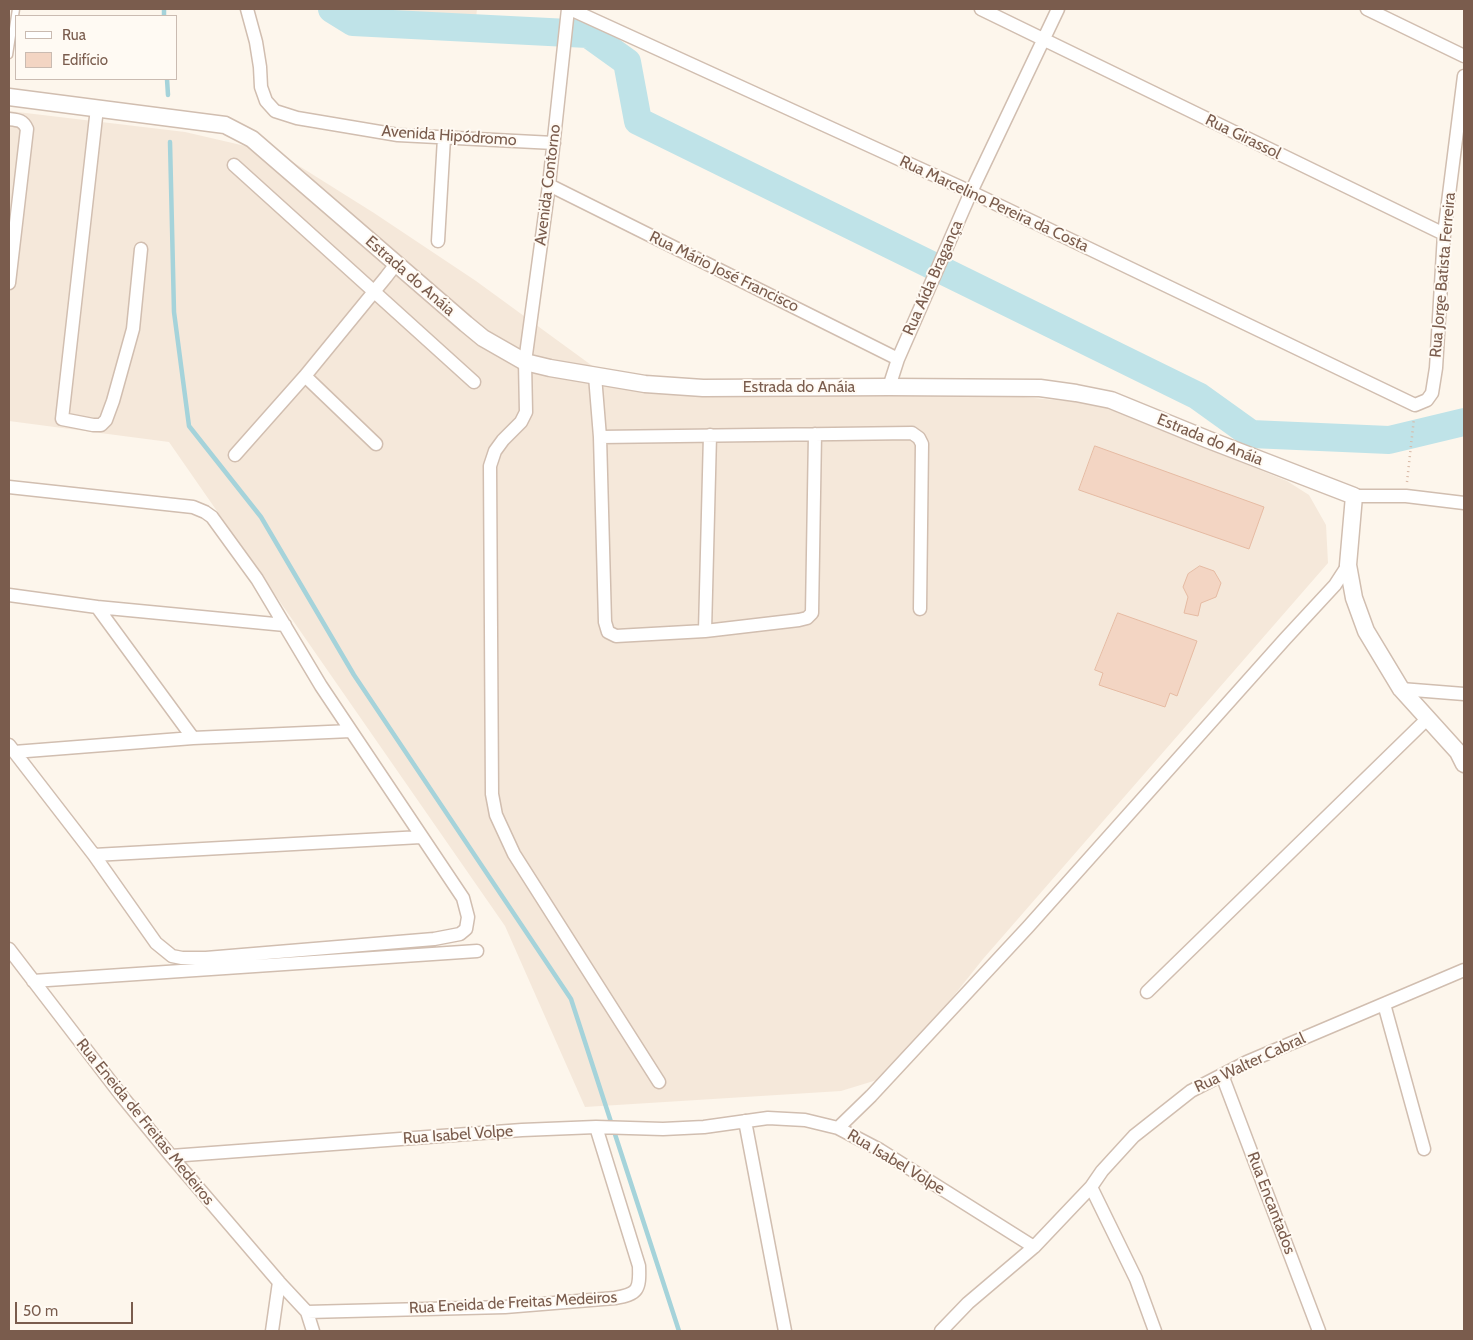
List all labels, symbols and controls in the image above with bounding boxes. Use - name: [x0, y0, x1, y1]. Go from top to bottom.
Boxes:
- legend: [15, 15, 178, 80]
- text: Rua: [62, 26, 86, 44]
- text: Edifício: [62, 51, 108, 69]
- street label: Rua Girassol: [1202, 110, 1284, 164]
- street label: Avenida Hipódromo: [381, 122, 517, 150]
- street label: Avenida Contorno: [531, 123, 565, 247]
- street label: Rua Marcelino Pereira da Costa: [896, 152, 1092, 256]
- street label: Rua Jorge Batista Ferreira: [1426, 192, 1460, 358]
- street label: Rua Aída Bragança: [899, 217, 967, 339]
- street label: Rua Mário José Francisco: [646, 227, 802, 317]
- street label: Estrada do Anáia: [361, 232, 459, 320]
- street label: Estrada do Anáia: [743, 377, 855, 397]
- street label: Estrada do Anáia: [1154, 410, 1266, 470]
- street label: Rua Walter Cabral: [1192, 1029, 1308, 1097]
- street label: Rua Eneida de Freitas Medeiros: [72, 1035, 218, 1209]
- street label: Rua Isabel Volpe: [402, 1122, 514, 1148]
- street label: Rua Isabel Volpe: [844, 1125, 948, 1199]
- street label: Rua Encantados: [1243, 1149, 1299, 1257]
- street label: Rua Eneida de Freitas Medeiros: [408, 1288, 618, 1318]
- scale bar: [18, 1292, 135, 1324]
- text: 50 m: [23, 1302, 58, 1320]

